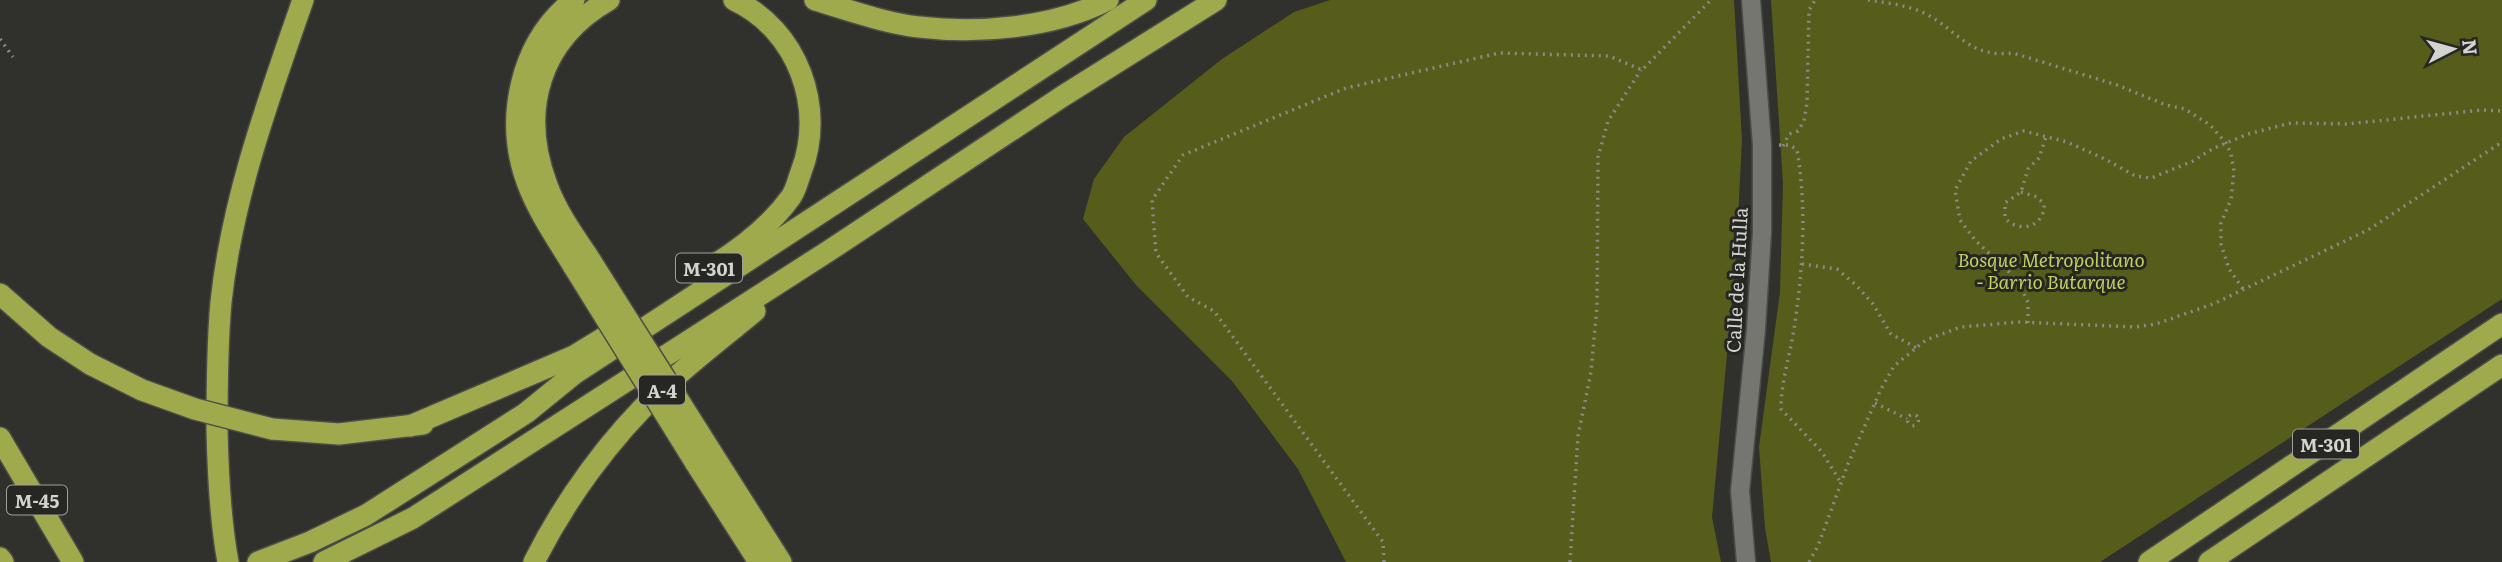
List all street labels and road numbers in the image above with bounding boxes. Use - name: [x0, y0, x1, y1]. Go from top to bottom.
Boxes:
- street label: Calle de la Hulla: [1718, 206, 1754, 353]
- road number: M-301: [676, 254, 742, 282]
- road number: A-4: [639, 376, 685, 404]
- road number: M-301: [2293, 430, 2359, 458]
- road number: M-45: [7, 486, 67, 514]

